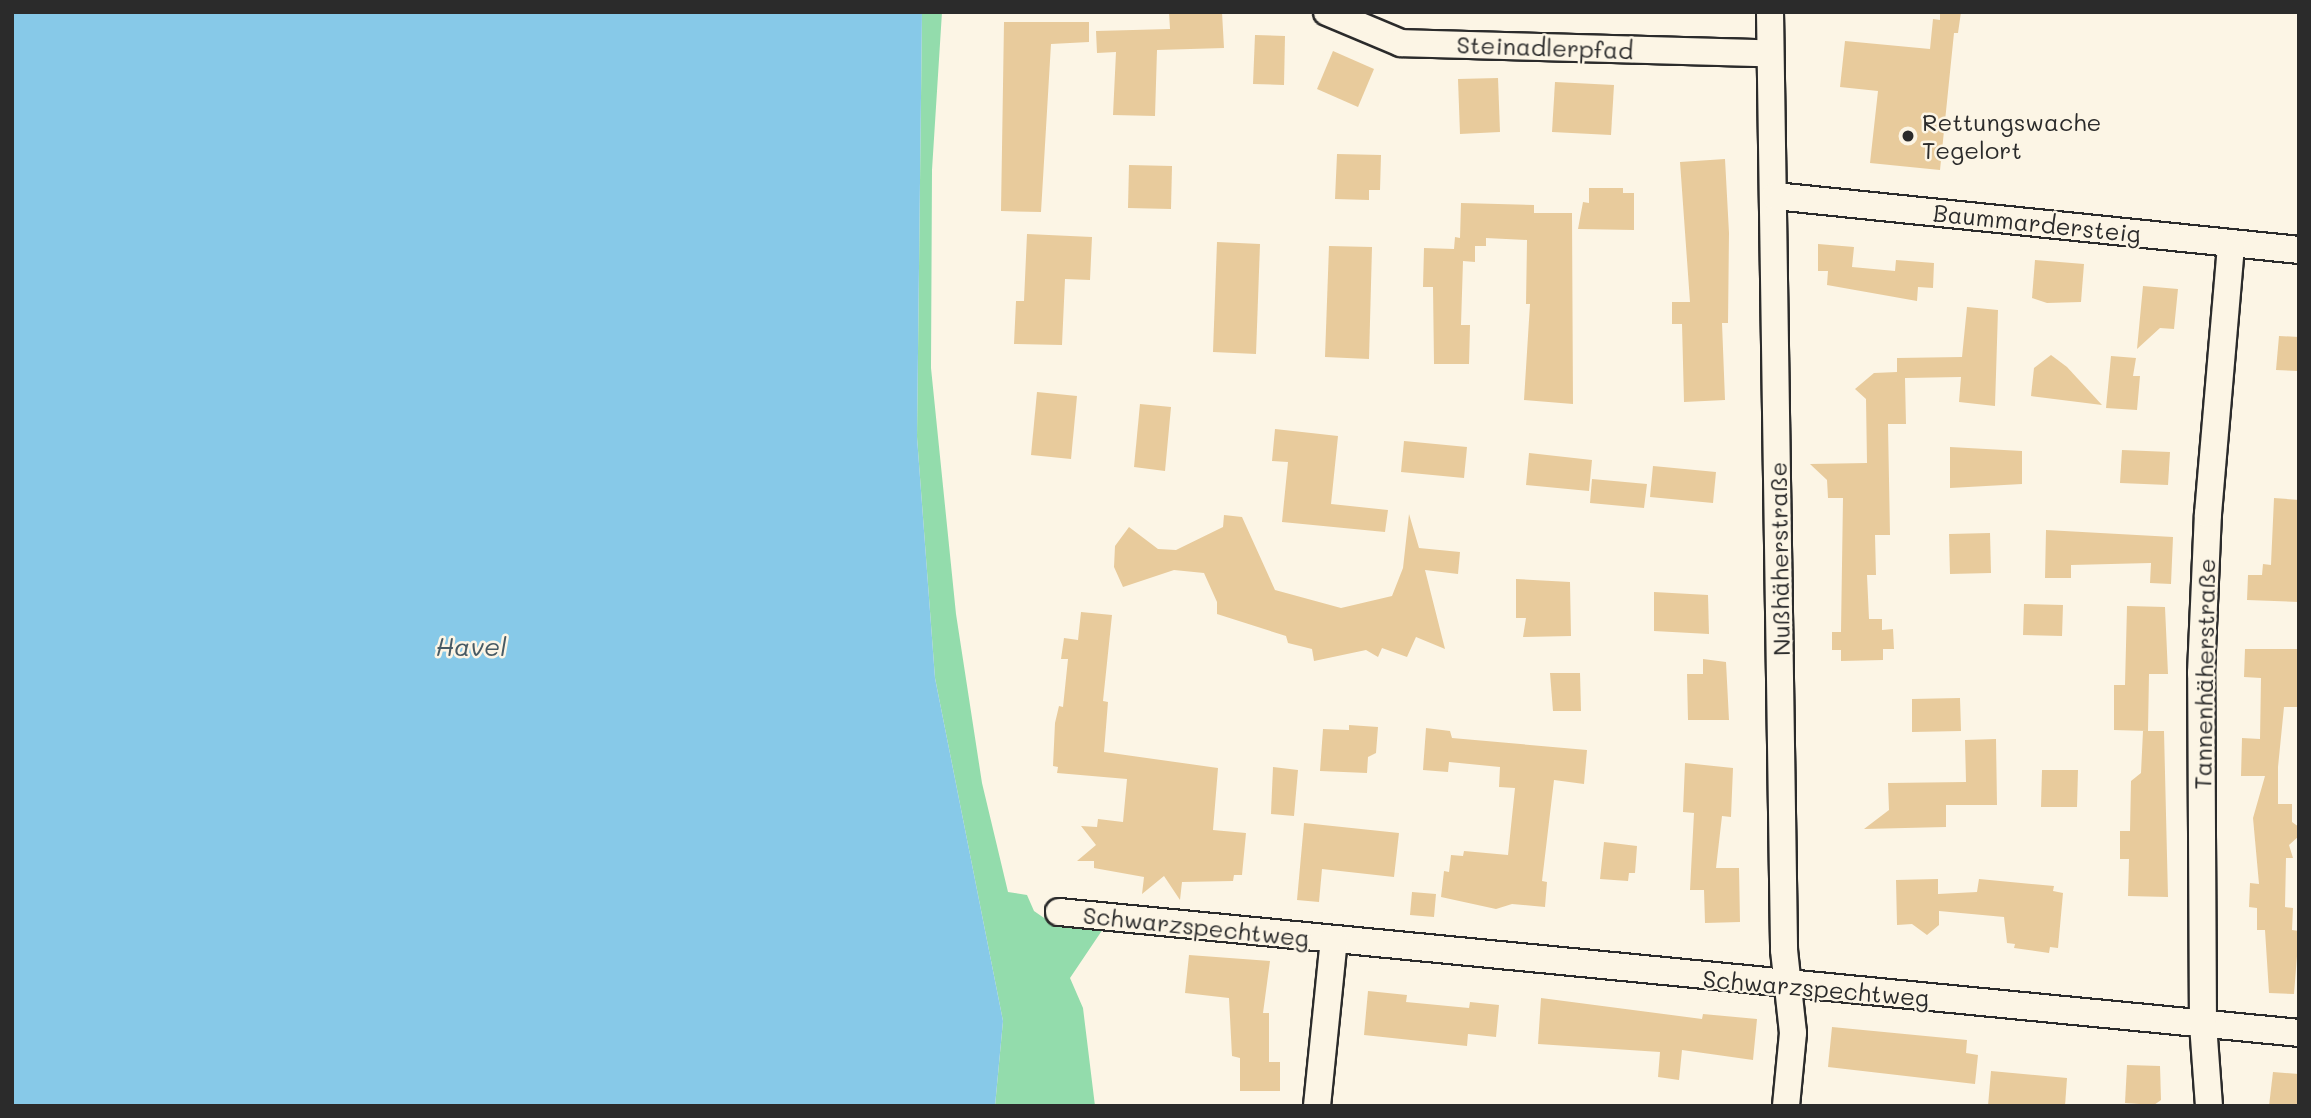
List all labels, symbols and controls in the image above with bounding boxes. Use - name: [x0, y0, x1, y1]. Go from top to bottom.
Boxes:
- street label: Steinadlerpfad: [1456, 30, 1634, 64]
- place label: Rettungswache Tegelort: [1922, 108, 2101, 164]
- marker: Rettungswache Tegelort: [1900, 128, 1916, 144]
- street label: Baummardersteig: [1932, 198, 2142, 248]
- street label: Nußhäherstraße: [1763, 462, 1795, 656]
- street label: Tannenhäherstraße: [2188, 558, 2220, 790]
- water label: Havel: [435, 631, 507, 663]
- street label: Schwarzspechtweg: [1082, 900, 1310, 952]
- street label: Schwarzspechtweg: [1702, 964, 1930, 1012]

